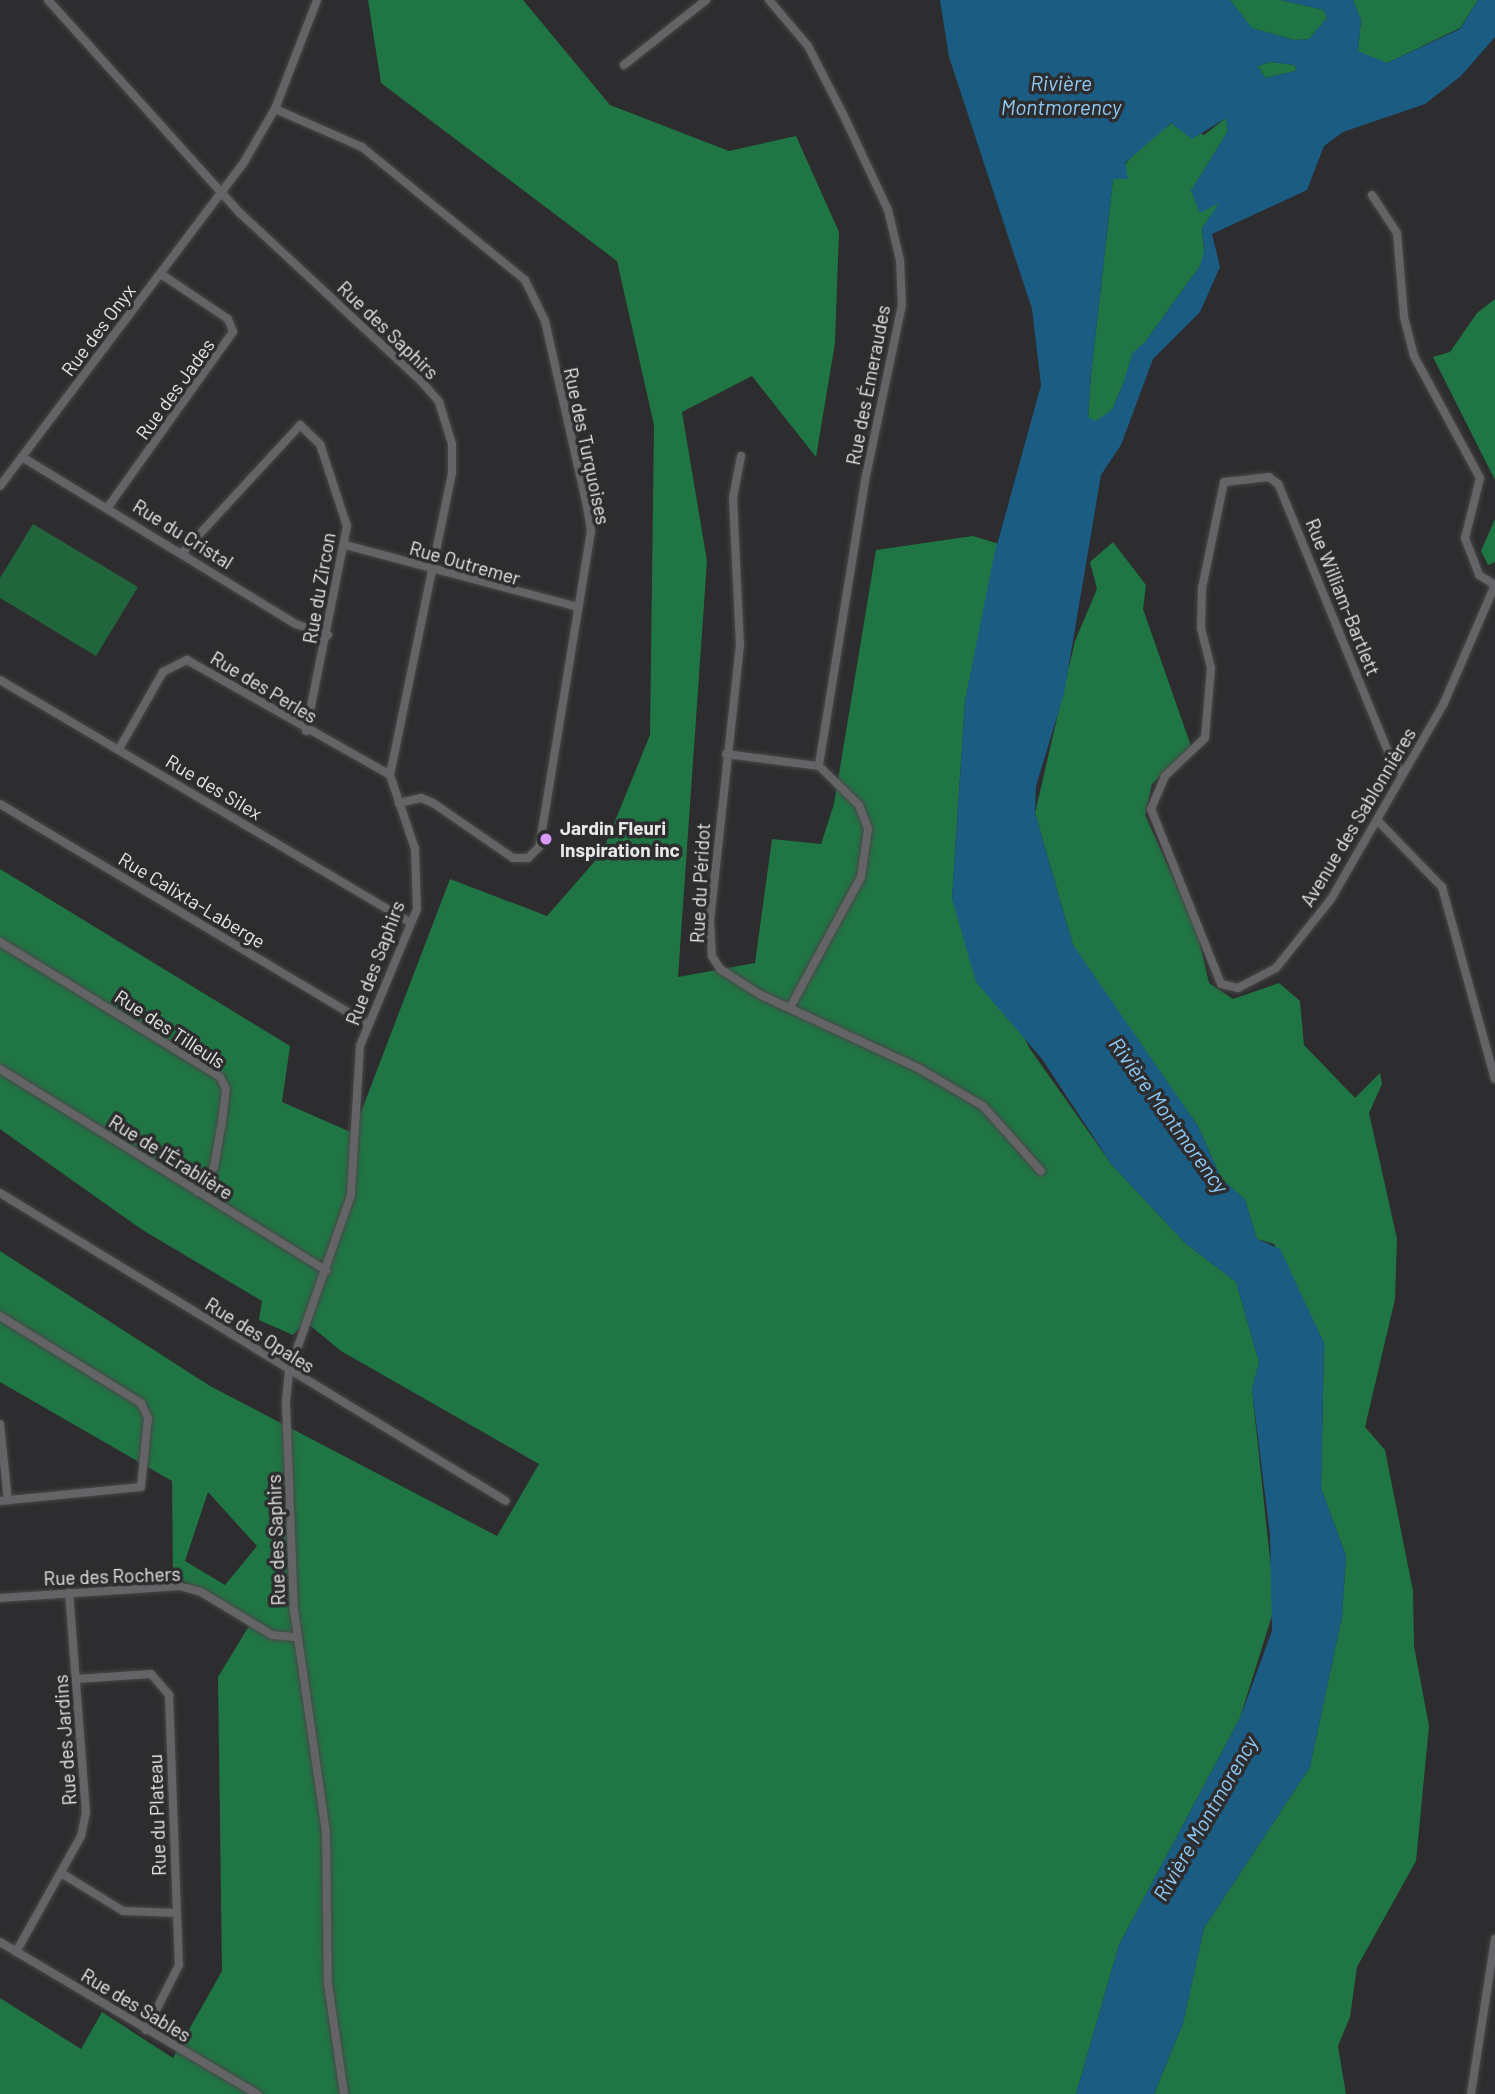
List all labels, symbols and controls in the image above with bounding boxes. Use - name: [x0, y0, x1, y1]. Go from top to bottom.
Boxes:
- water label: Rivière Montmorency: [1001, 70, 1121, 120]
- street label: Rue des Saphirs: [333, 276, 443, 384]
- street label: Rue des Onyx: [56, 280, 140, 380]
- street label: Rue des Émeraudes: [841, 303, 895, 467]
- street label: Rue des Jades: [131, 334, 219, 444]
- street label: Rue des Turquoises: [559, 365, 615, 527]
- street label: Rue du Cristal: [129, 494, 237, 574]
- street label: Rue William-Bartlett: [1301, 515, 1385, 679]
- street label: Rue du Zircon: [298, 531, 340, 645]
- street label: Rue Outremer: [407, 536, 523, 590]
- street label: Rue des Perles: [207, 646, 321, 728]
- street label: Avenue des Sablonnières: [1296, 723, 1420, 911]
- street label: Rue des Silex: [162, 749, 266, 825]
- place label: Jardin Fleuri Inspiration inc: [560, 817, 680, 861]
- street label: Rue du Péridot: [685, 822, 715, 944]
- marker: Jardin Fleuri Inspiration inc: [538, 831, 554, 847]
- street label: Rue Calixta-Laberge: [115, 847, 269, 953]
- street label: Rue des Saphirs: [341, 898, 409, 1028]
- street label: Rue des Tilleuls: [111, 985, 229, 1073]
- water label: Rivière Montmorency: [1104, 1032, 1234, 1198]
- street label: Rue de l'Érablière: [105, 1110, 237, 1204]
- street label: Rue des Opales: [201, 1292, 319, 1378]
- street label: Rue des Saphirs: [262, 1474, 290, 1606]
- street label: Rue des Rochers: [43, 1562, 181, 1590]
- street label: Rue des Jardins: [49, 1674, 81, 1806]
- water label: Rivière Montmorency: [1147, 1731, 1263, 1905]
- street label: Rue du Plateau: [143, 1754, 171, 1876]
- street label: Rue des Sables: [77, 1963, 195, 2047]

